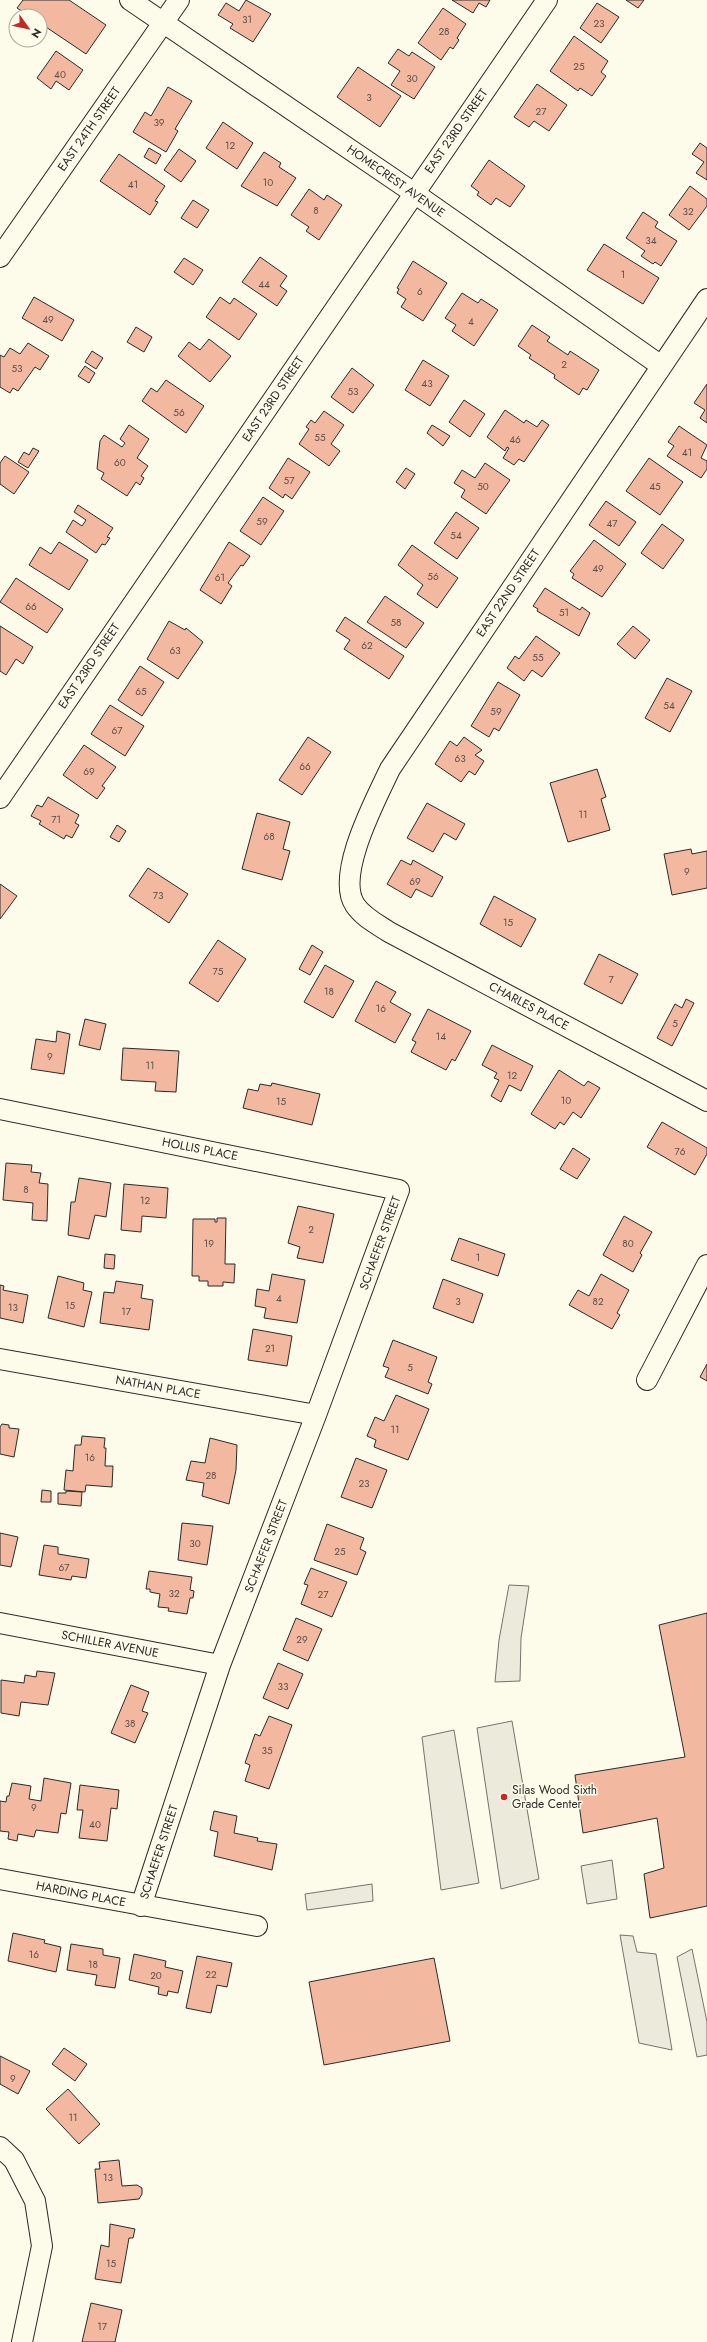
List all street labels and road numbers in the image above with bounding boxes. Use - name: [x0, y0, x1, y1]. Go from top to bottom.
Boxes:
- street label: EAST 24TH STREET: [53, 83, 125, 175]
- street label: EAST 23RD STREET: [420, 85, 492, 177]
- street label: HOMECREST AVENUE: [343, 140, 449, 222]
- street label: EAST 23RD STREET: [238, 352, 309, 445]
- street label: EAST 22ND STREET: [472, 545, 544, 641]
- street label: EAST 23RD STREET: [54, 619, 125, 712]
- street label: CHARLES PLACE: [486, 977, 572, 1035]
- street label: HOLLIS PLACE: [161, 1133, 239, 1165]
- street label: SCHAEFER STREET: [355, 1193, 405, 1292]
- street label: NATHAN PLACE: [114, 1371, 202, 1403]
- street label: SCHAEFER STREET: [240, 1496, 292, 1595]
- street label: SCHILLER AVENUE: [60, 1626, 160, 1662]
- street label: SCHAEFER STREET: [135, 1802, 183, 1902]
- street label: HARDING PLACE: [34, 1876, 128, 1912]

